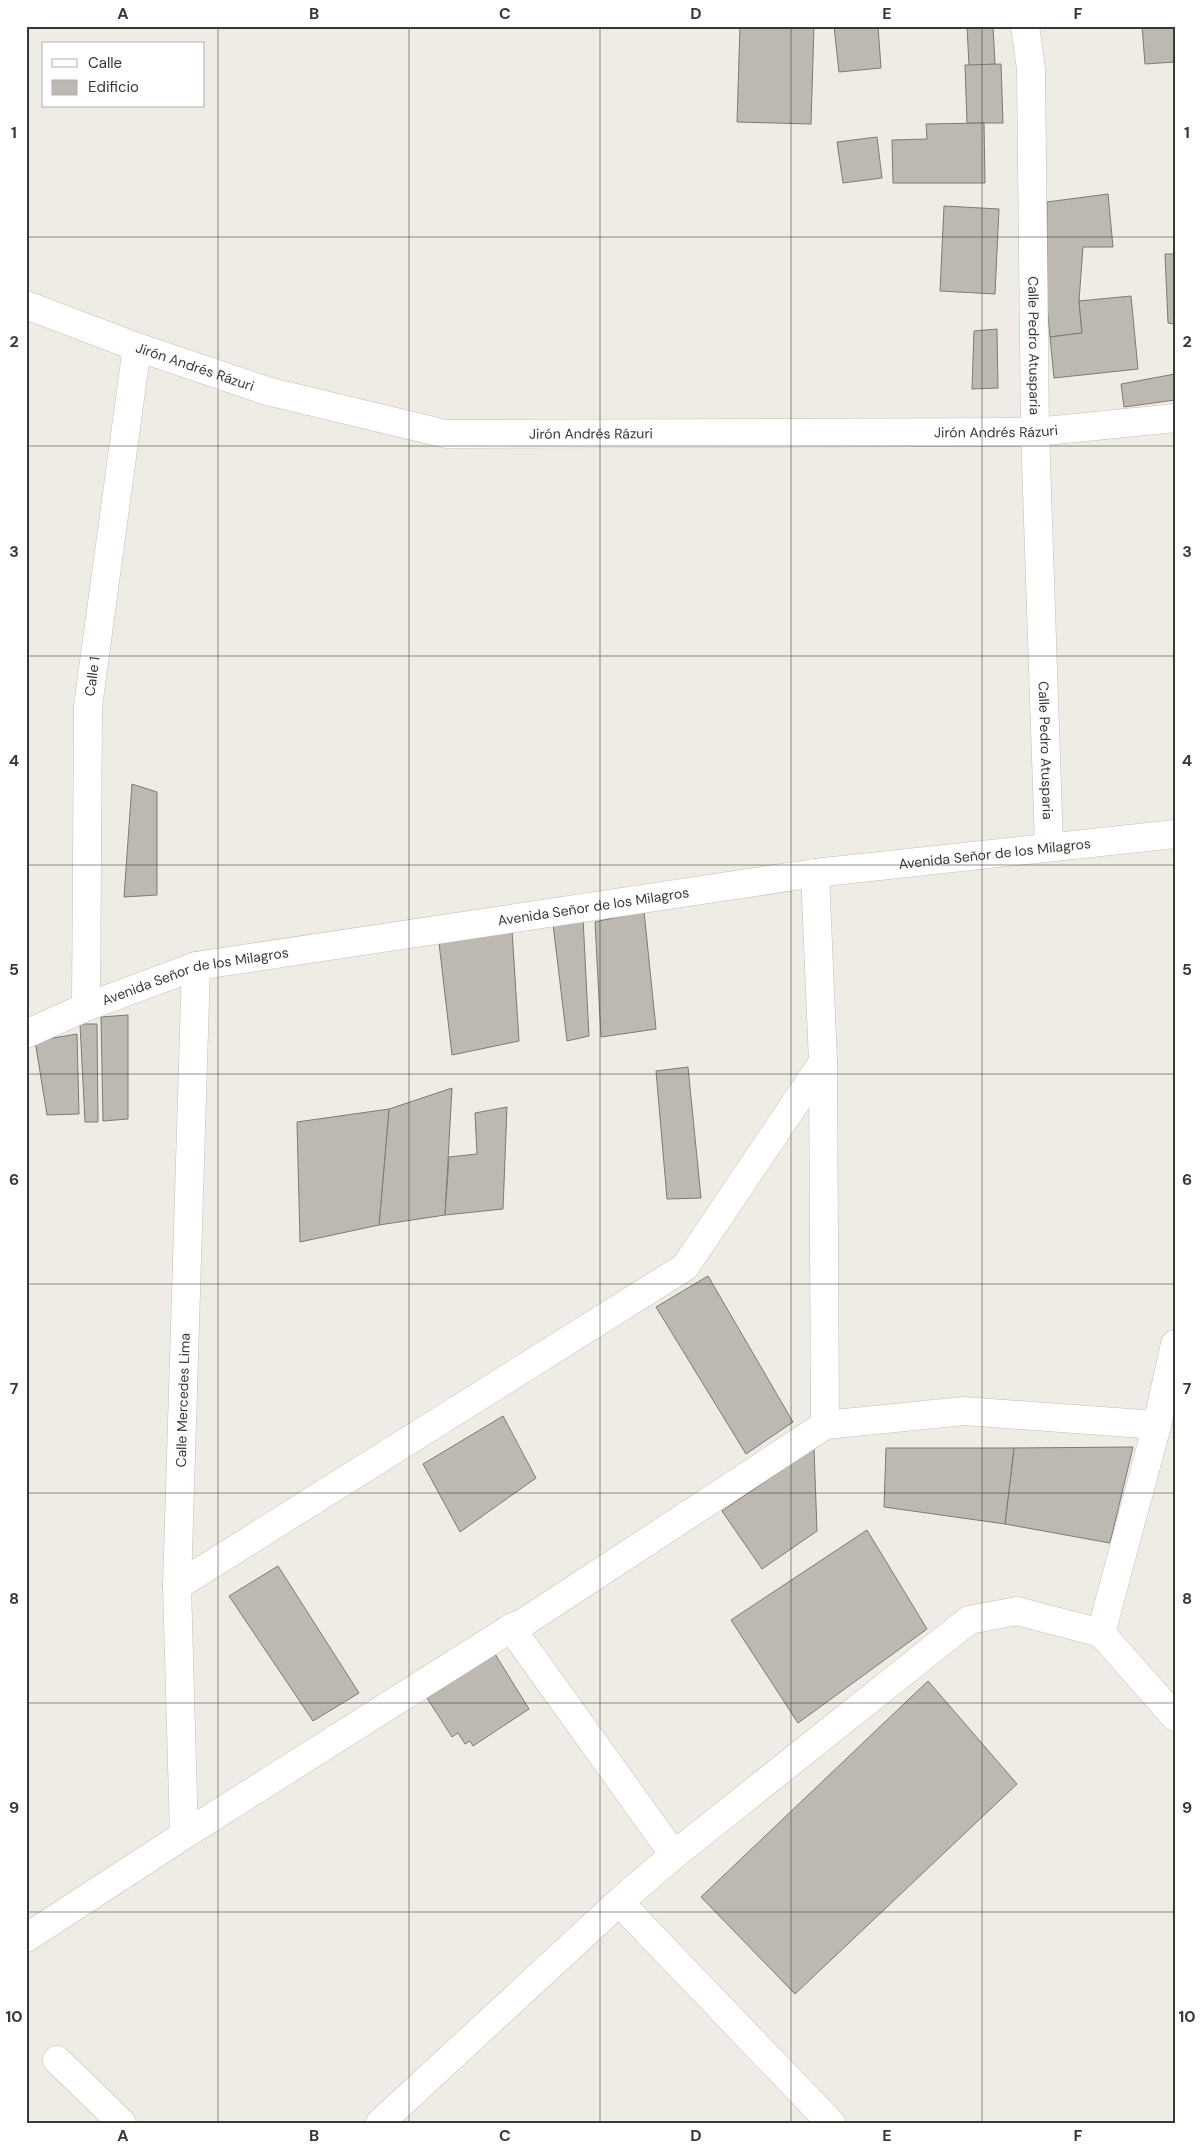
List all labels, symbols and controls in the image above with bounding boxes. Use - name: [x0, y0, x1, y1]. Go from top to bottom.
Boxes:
- text: A: [117, 3, 129, 24]
- text: B: [309, 3, 319, 24]
- text: C: [499, 3, 511, 24]
- text: D: [690, 3, 702, 24]
- text: E: [882, 3, 892, 24]
- text: F: [1074, 3, 1083, 24]
- legend: [42, 42, 205, 108]
- text: Calle: [88, 53, 122, 73]
- text: Edificio: [88, 77, 139, 97]
- text: 1: [11, 122, 17, 143]
- text: 1: [1184, 122, 1190, 143]
- street label: Calle Pedro Atusparia: [1024, 276, 1044, 415]
- text: 2: [9, 331, 19, 352]
- text: 2: [1182, 331, 1192, 352]
- street label: Jirón Andrés Rázuri: [133, 338, 257, 395]
- street label: Jirón Andrés Rázuri: [934, 421, 1059, 441]
- street label: Jirón Andrés Rázuri: [529, 424, 653, 443]
- text: 3: [9, 541, 19, 562]
- text: 3: [1182, 541, 1192, 562]
- street label: Calle 1: [80, 655, 104, 697]
- street label: Calle Pedro Atusparia: [1034, 681, 1057, 820]
- text: 4: [9, 750, 19, 771]
- text: 4: [1182, 750, 1192, 771]
- street label: Avenida Señor de los Milagros: [898, 834, 1092, 873]
- street label: Avenida Señor de los Milagros: [497, 883, 690, 930]
- street label: Avenida Señor de los Milagros: [99, 943, 290, 1009]
- text: 5: [9, 959, 19, 980]
- text: 5: [1182, 959, 1192, 980]
- text: 6: [9, 1169, 19, 1190]
- text: 6: [1182, 1169, 1192, 1190]
- street label: Calle Mercedes Lima: [172, 1333, 194, 1468]
- text: 7: [10, 1378, 19, 1399]
- text: 7: [1183, 1378, 1192, 1399]
- text: 8: [9, 1588, 19, 1609]
- text: 8: [1182, 1588, 1192, 1609]
- text: 9: [9, 1797, 19, 1818]
- text: 9: [1182, 1797, 1192, 1818]
- text: 10: [5, 2006, 23, 2027]
- text: 10: [1178, 2006, 1196, 2027]
- text: A: [117, 2125, 129, 2146]
- text: B: [309, 2125, 319, 2146]
- text: C: [499, 2125, 511, 2146]
- text: D: [690, 2125, 702, 2146]
- text: E: [882, 2125, 892, 2146]
- text: F: [1074, 2125, 1083, 2146]

